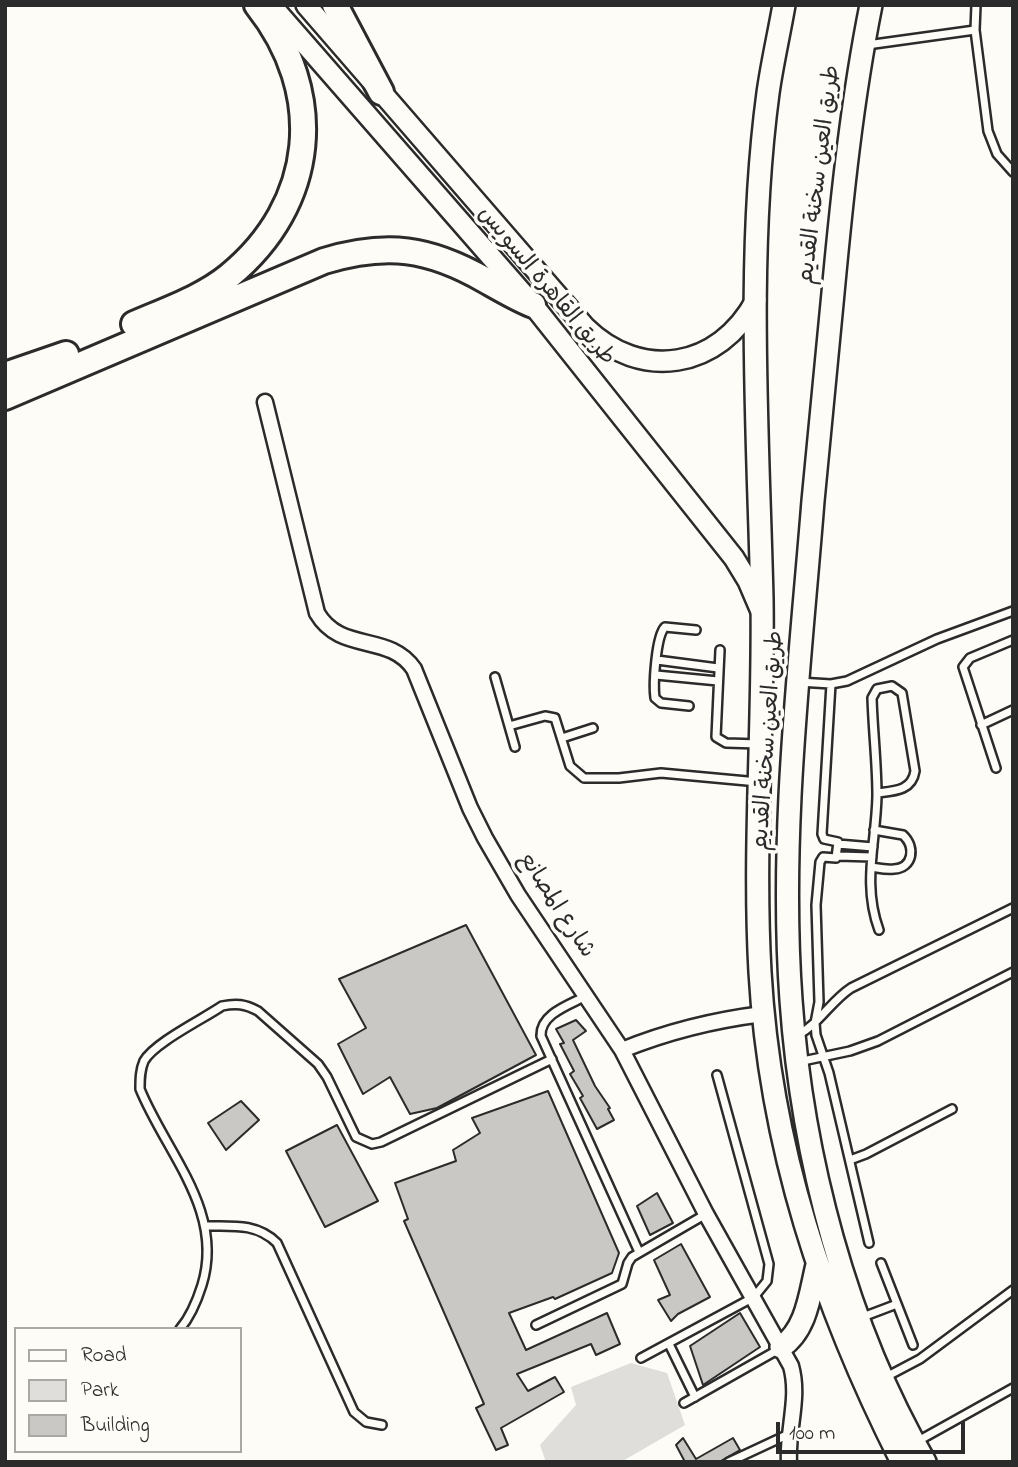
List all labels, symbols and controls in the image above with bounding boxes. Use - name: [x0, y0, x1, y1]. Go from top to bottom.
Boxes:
- street label: طريق العين سخنة القديم: [794, 64, 848, 286]
- street label: طريق القاهرة السويس: [470, 202, 620, 372]
- street label: طريق العين سخنة القديم: [749, 630, 791, 852]
- street label: شارع المصانع: [511, 848, 599, 964]
- legend: [14, 1327, 242, 1453]
- text: Road: [81, 1341, 127, 1371]
- text: Park: [81, 1376, 119, 1406]
- scale bar: [780, 1408, 969, 1452]
- text: Building: [81, 1411, 150, 1441]
- text: 100 m: [789, 1419, 835, 1449]

